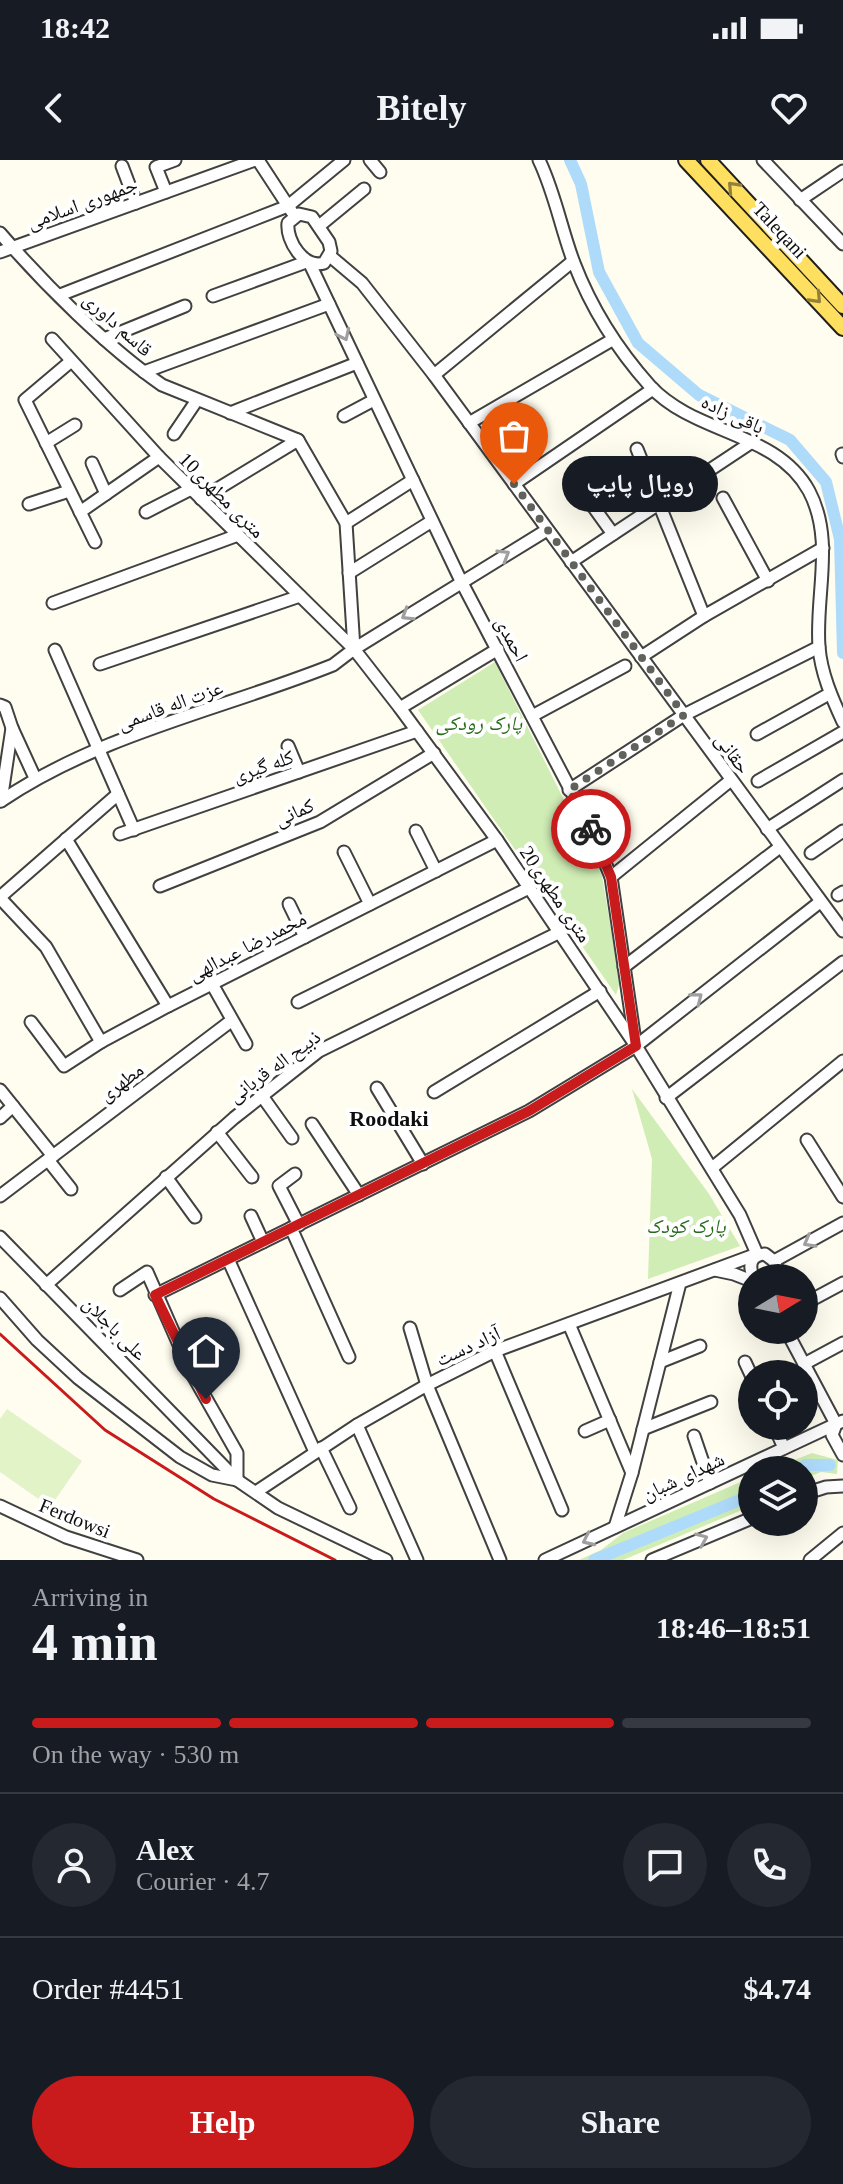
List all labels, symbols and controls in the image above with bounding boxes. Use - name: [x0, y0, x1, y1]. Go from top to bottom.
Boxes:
- text: 18:42: [40, 11, 110, 44]
- icon: back: [32, 86, 76, 130]
- icon: heart: [767, 86, 811, 130]
- text: Bitely: [377, 88, 466, 128]
- street label: جمهوری اسلامی: [24, 173, 141, 234]
- one-way arrow: [728, 181, 742, 196]
- street label: Taleqani: [748, 197, 812, 264]
- street label: قاسم داوری: [77, 287, 157, 363]
- one-way arrow: [806, 289, 820, 304]
- one-way arrow: [334, 326, 350, 341]
- street label: باقی زاده: [698, 390, 768, 439]
- pin: [480, 402, 548, 484]
- icon: bag: [492, 414, 536, 458]
- street label: 10متری مطهری: [174, 448, 269, 543]
- callout: رویال پایپ: [562, 456, 718, 512]
- text: رویال پایپ: [586, 469, 694, 498]
- one-way arrow: [495, 550, 510, 565]
- one-way arrow: [401, 605, 416, 620]
- street label: احمدی: [490, 613, 533, 666]
- street label: عزت اله قاسمی: [114, 676, 226, 735]
- park label: پارک رودکی: [436, 712, 522, 736]
- street label: حقانی: [710, 728, 755, 778]
- street label: کله گیری: [230, 745, 297, 788]
- courier: [551, 789, 631, 869]
- street label: کمانی: [271, 794, 318, 831]
- icon: bike: [569, 807, 613, 851]
- street label: 20متری مطهری: [515, 842, 596, 947]
- street label: محمدرضا عبدالهی: [184, 907, 310, 986]
- one-way arrow: [689, 993, 703, 1007]
- street label: ذبیح اله قربانی: [224, 1025, 326, 1108]
- street label: مطهری: [95, 1058, 148, 1107]
- district label: Roodaki: [349, 1106, 429, 1131]
- park label: پارک کودک: [646, 1215, 726, 1238]
- one-way arrow: [803, 1232, 817, 1248]
- north arrow: [738, 1264, 818, 1344]
- map controls: [738, 1264, 818, 1536]
- street label: علی باجلان: [78, 1292, 151, 1365]
- pin: [172, 1317, 240, 1399]
- street label: آزاد دست: [432, 1321, 504, 1370]
- icon: home: [184, 1329, 228, 1373]
- button: locate: [738, 1360, 818, 1440]
- street label: شهدای شبان: [638, 1447, 728, 1506]
- button: layers: [738, 1456, 818, 1536]
- street label: Ferdowsi: [36, 1494, 114, 1542]
- one-way arrow: [581, 1530, 596, 1546]
- one-way arrow: [694, 1532, 708, 1549]
- text: Arriving in: [32, 1583, 148, 1612]
- text: 18:46–18:51: [656, 1611, 811, 1644]
- text: 4 min: [32, 1614, 158, 1671]
- text: On the way · 530 m: [32, 1740, 239, 1769]
- button: person: [32, 1823, 116, 1907]
- button: chat: [623, 1823, 707, 1907]
- button: phone: [727, 1823, 811, 1907]
- text: Alex: [136, 1833, 194, 1866]
- text: Courier · 4.7: [136, 1867, 270, 1896]
- text: Order #4451: [32, 1972, 184, 2005]
- text: $4.74: [744, 1972, 811, 2005]
- button: Help: [32, 2076, 414, 2168]
- button: Share: [430, 2076, 811, 2168]

